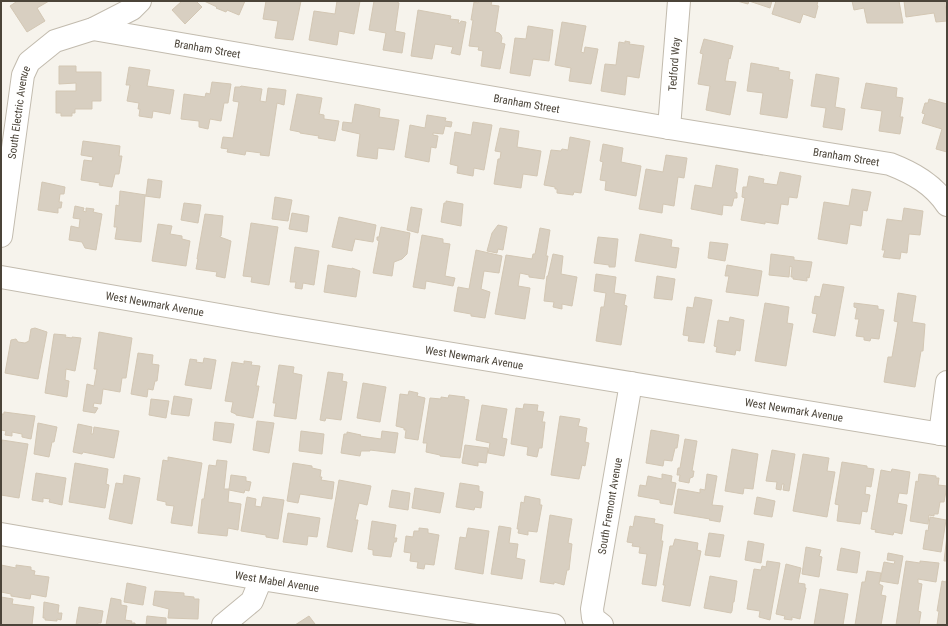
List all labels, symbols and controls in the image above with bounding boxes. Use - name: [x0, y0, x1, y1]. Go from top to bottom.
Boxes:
- street label: Tedford Way: [666, 36, 683, 92]
- street label: Branham Street: [173, 37, 241, 61]
- street label: South Electric Avenue: [6, 64, 33, 160]
- street label: Branham Street: [492, 92, 561, 116]
- street label: Branham Street: [812, 146, 880, 169]
- street label: West Newmark Avenue: [104, 289, 205, 319]
- street label: West Newmark Avenue: [424, 344, 524, 372]
- street label: West Newmark Avenue: [744, 396, 844, 425]
- street label: South Fremont Avenue: [596, 457, 625, 555]
- street label: West Mabel Avenue: [234, 569, 320, 595]

